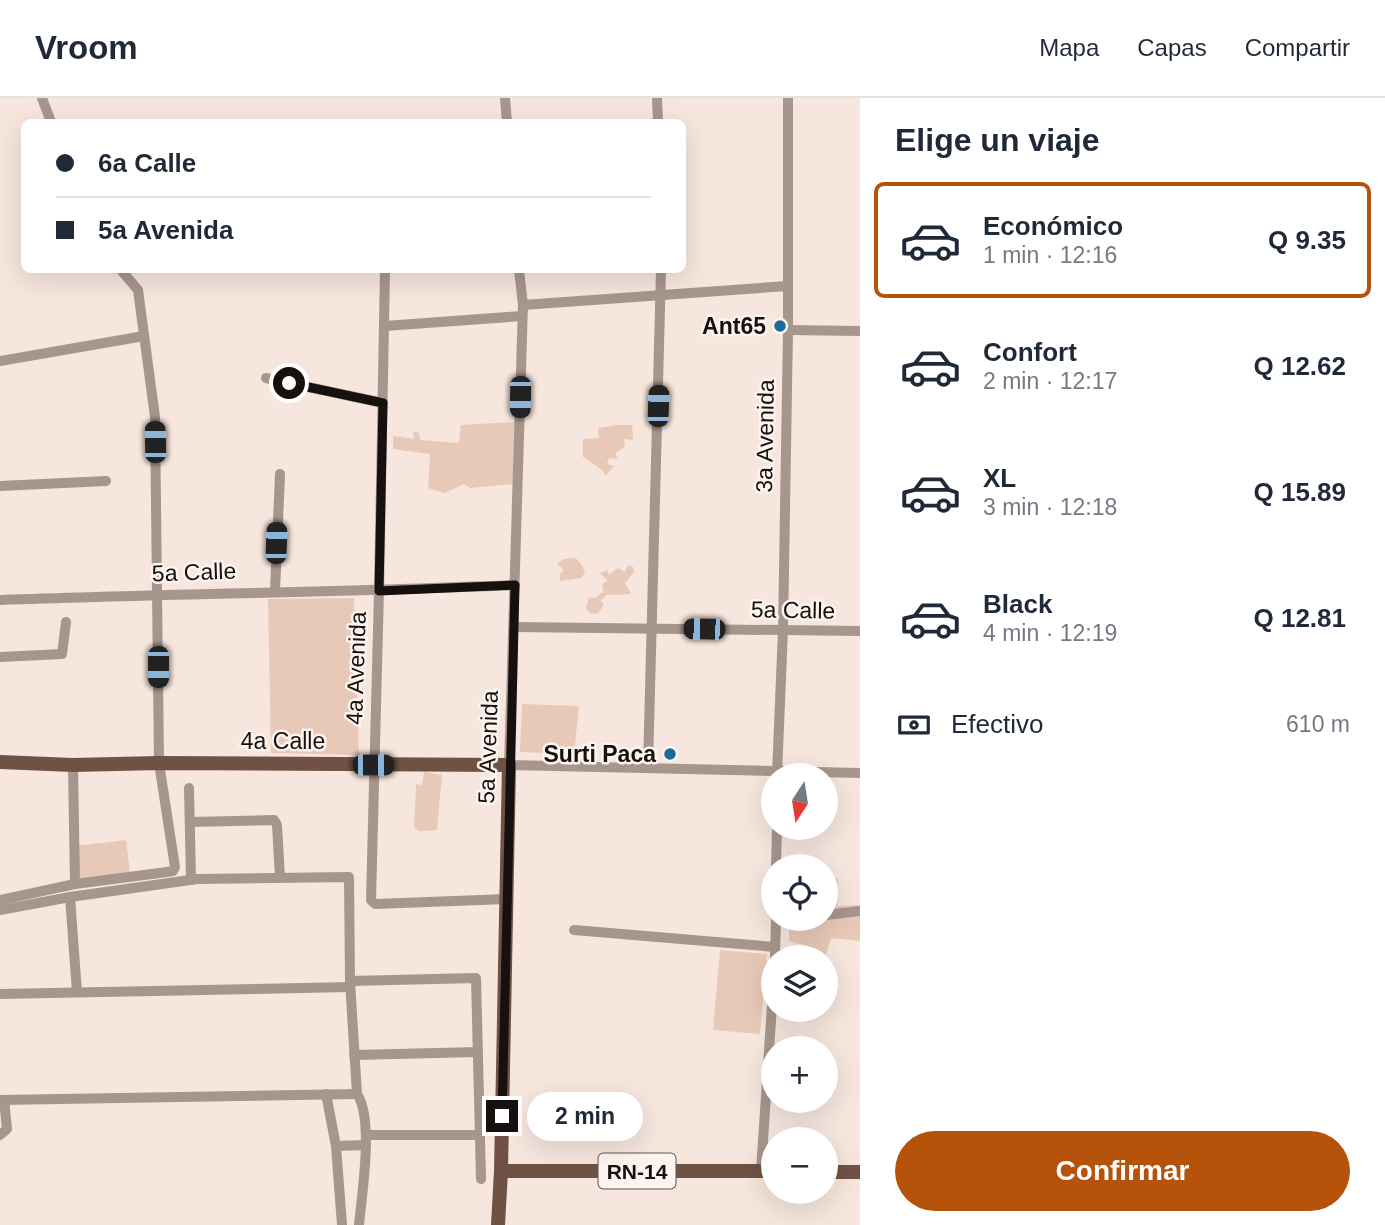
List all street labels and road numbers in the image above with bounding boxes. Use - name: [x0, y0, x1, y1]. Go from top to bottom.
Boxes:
- street label: 3a Avenida: [751, 379, 779, 493]
- street label: 5a Calle: [151, 558, 237, 586]
- street label: 5a Calle: [751, 596, 835, 624]
- street label: 4a Avenida: [341, 611, 371, 725]
- street label: 5a Avenida: [473, 690, 503, 804]
- street label: 4a Calle: [241, 728, 325, 754]
- road number: RN-14: [598, 1154, 676, 1188]

